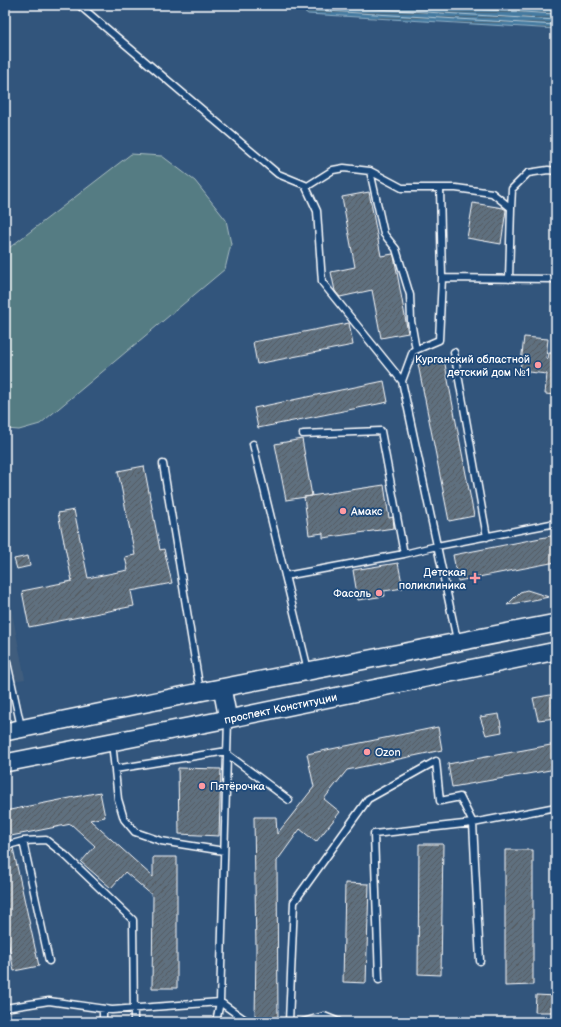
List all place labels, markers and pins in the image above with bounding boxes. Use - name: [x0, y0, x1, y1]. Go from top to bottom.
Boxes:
- place label: Курганский областной детский дом №1: [415, 353, 530, 379]
- marker: Курганский областной детский дом №1: [533, 360, 543, 370]
- place label: Амакс: [350, 505, 383, 518]
- marker: Амакс: [338, 506, 348, 516]
- place label: Детская поликлиника: [399, 566, 466, 592]
- marker: Детская поликлиника: [469, 572, 481, 584]
- place label: Фасоль: [333, 587, 372, 600]
- marker: Фасоль: [374, 588, 384, 598]
- place label: Ozon: [375, 746, 401, 759]
- marker: Ozon: [362, 747, 372, 757]
- place label: Пятёрочка: [210, 780, 266, 793]
- marker: Пятёрочка: [197, 781, 207, 791]

